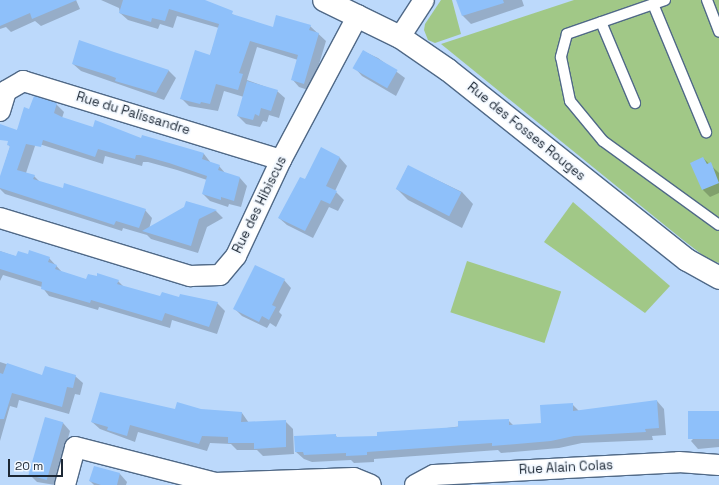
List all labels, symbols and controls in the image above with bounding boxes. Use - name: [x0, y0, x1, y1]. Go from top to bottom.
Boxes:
- street label: Rue des Fosses Rouges: [464, 80, 588, 184]
- street label: Rue du Palissandre: [74, 89, 192, 139]
- street label: Rue des Hibiscus: [230, 154, 290, 256]
- scale bar: [10, 451, 65, 477]
- text: 20 m: [15, 458, 43, 474]
- street label: Rue Alain Colas: [518, 458, 614, 478]

